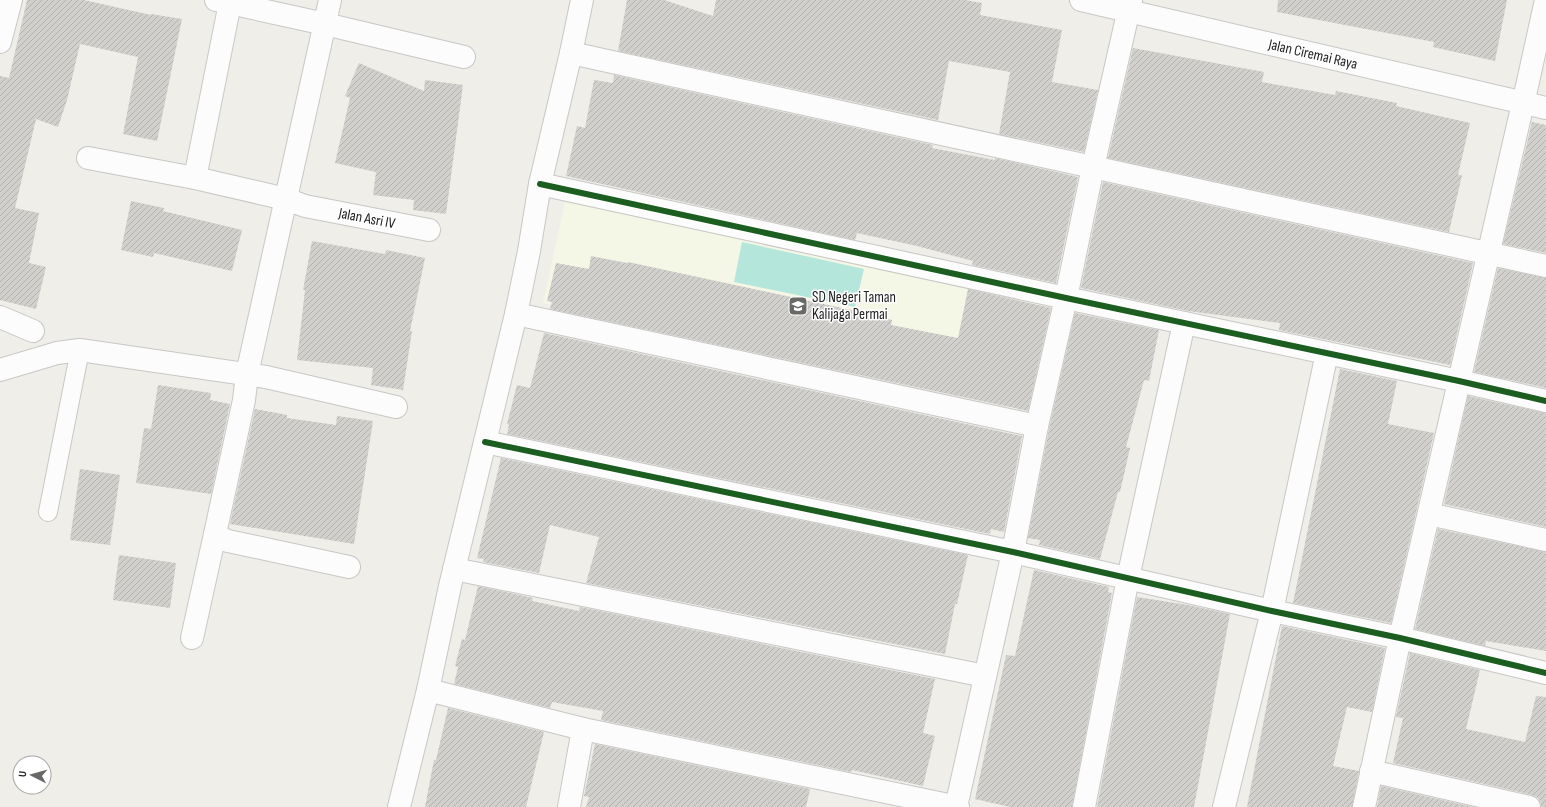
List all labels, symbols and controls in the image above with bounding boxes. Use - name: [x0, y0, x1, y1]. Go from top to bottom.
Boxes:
- street label: Jalan Ciremai Raya: [1266, 35, 1359, 74]
- street label: Jalan Asri IV: [336, 204, 397, 233]
- place label: SD Negeri Taman Kalijaga Permai: [812, 288, 896, 324]
- school or university icon: SD Negeri Taman Kalijaga Permai: [787, 295, 809, 317]
- north arrow: [12, 755, 52, 795]
- text: U: [16, 770, 29, 778]

